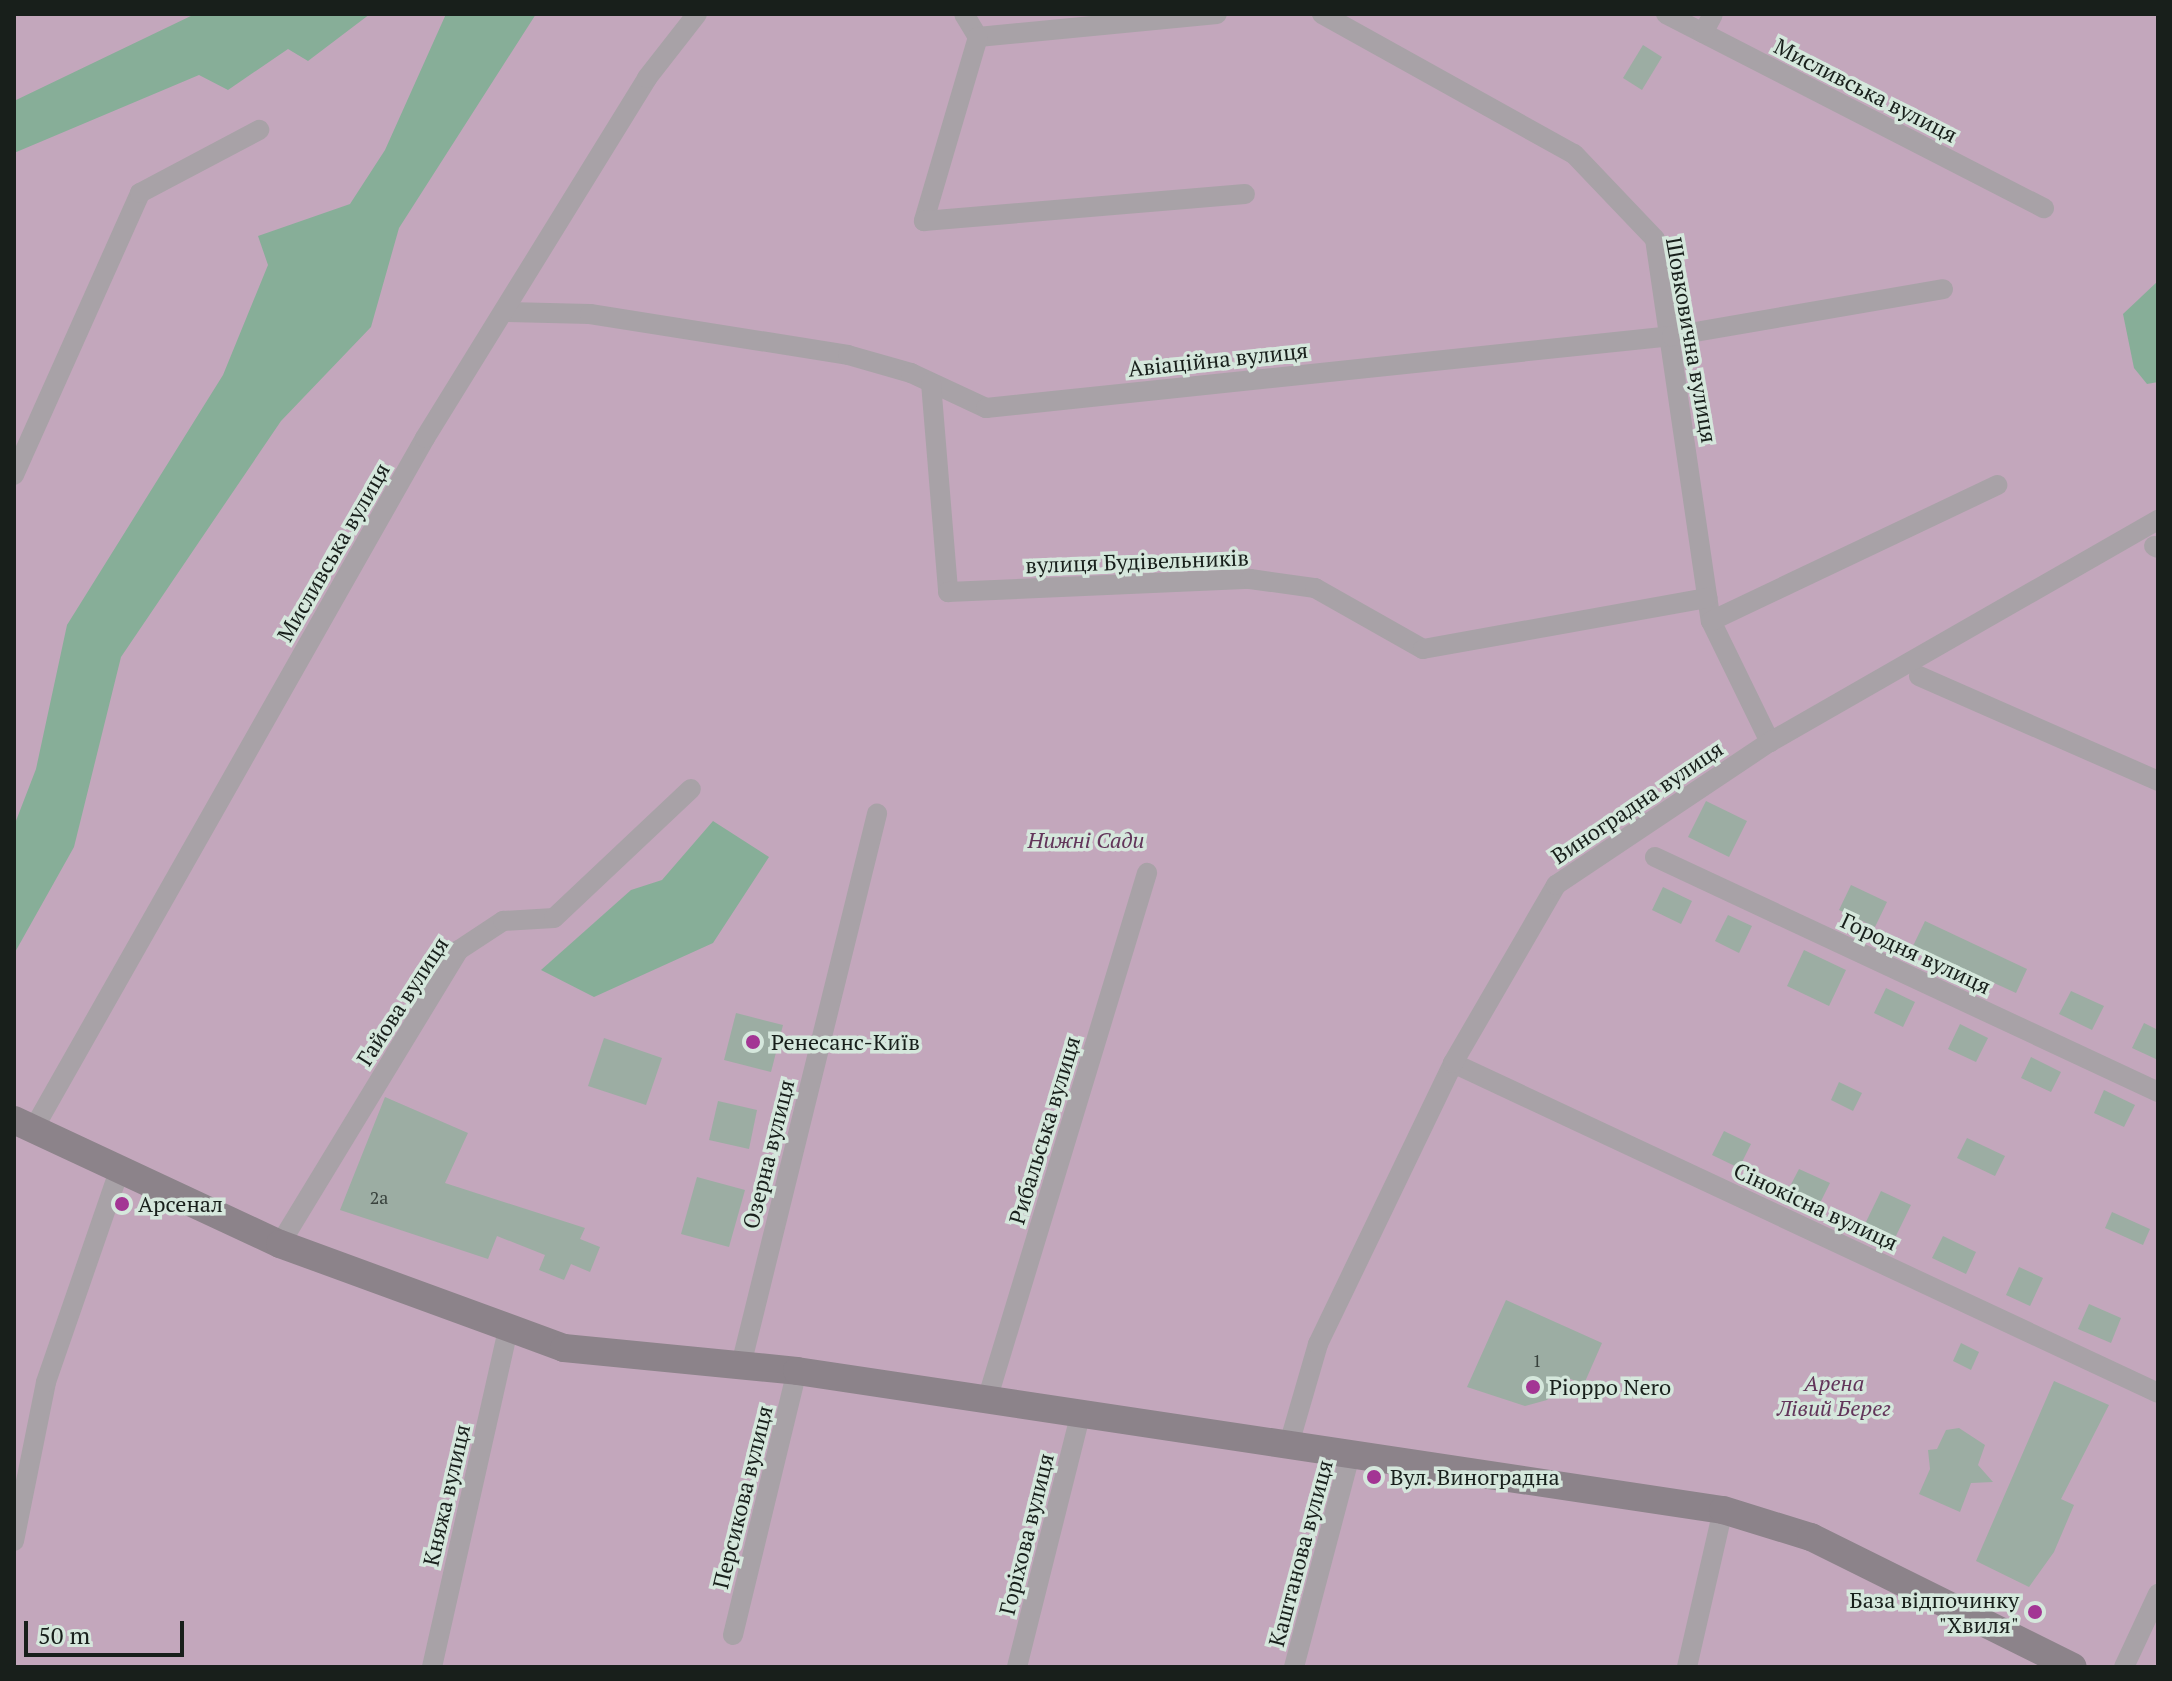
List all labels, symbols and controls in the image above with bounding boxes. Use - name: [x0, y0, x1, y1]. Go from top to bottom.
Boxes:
- street label: Мисливська вулиця: [1770, 32, 1962, 148]
- street label: Шовковична вулиця: [1661, 235, 1723, 445]
- street label: Авіаційна вулиця: [1127, 336, 1309, 382]
- street label: Мисливська вулиця: [271, 458, 395, 646]
- street label: вулиця Будівельників: [1025, 544, 1249, 578]
- street label: Виноградна вулиця: [1546, 735, 1728, 869]
- park label: Нижні Сади: [1028, 827, 1144, 853]
- street label: Городня вулиця: [1837, 907, 1995, 999]
- street label: Гайова вулиця: [351, 932, 453, 1070]
- place label: Ренесанс-Київ: [771, 1029, 920, 1055]
- marker: Ренесанс-Київ: [742, 1031, 764, 1053]
- street label: Рибальська вулиця: [1003, 1033, 1085, 1227]
- street label: Озерна вулиця: [737, 1077, 799, 1231]
- street label: Сінокісна вулиця: [1730, 1156, 1902, 1256]
- house number: 2а: [370, 1186, 388, 1208]
- place label: Арсенал: [138, 1191, 223, 1217]
- marker: Арсенал: [113, 1195, 131, 1213]
- house number: 1: [1532, 1349, 1542, 1371]
- park label: Арена Лівий Берег: [1777, 1369, 1891, 1420]
- place label: Pioppo Nero: [1549, 1374, 1671, 1400]
- marker: Pioppo Nero: [1524, 1378, 1542, 1396]
- street label: Персикова вулиця: [706, 1403, 778, 1591]
- street label: Княжа вулиця: [417, 1422, 475, 1568]
- street label: Горіхова вулиця: [993, 1451, 1059, 1617]
- street label: Каштанова вулиця: [1262, 1457, 1338, 1649]
- place label: Вул. Виноградна: [1390, 1464, 1560, 1490]
- marker: Вул. Виноградна: [1365, 1468, 1383, 1486]
- place label: База відпочинку "Хвиля": [1850, 1586, 2019, 1638]
- marker: База відпочинку "Хвиля": [2026, 1603, 2044, 1621]
- scale bar: [28, 1605, 188, 1655]
- text: 50 m: [38, 1619, 90, 1651]

